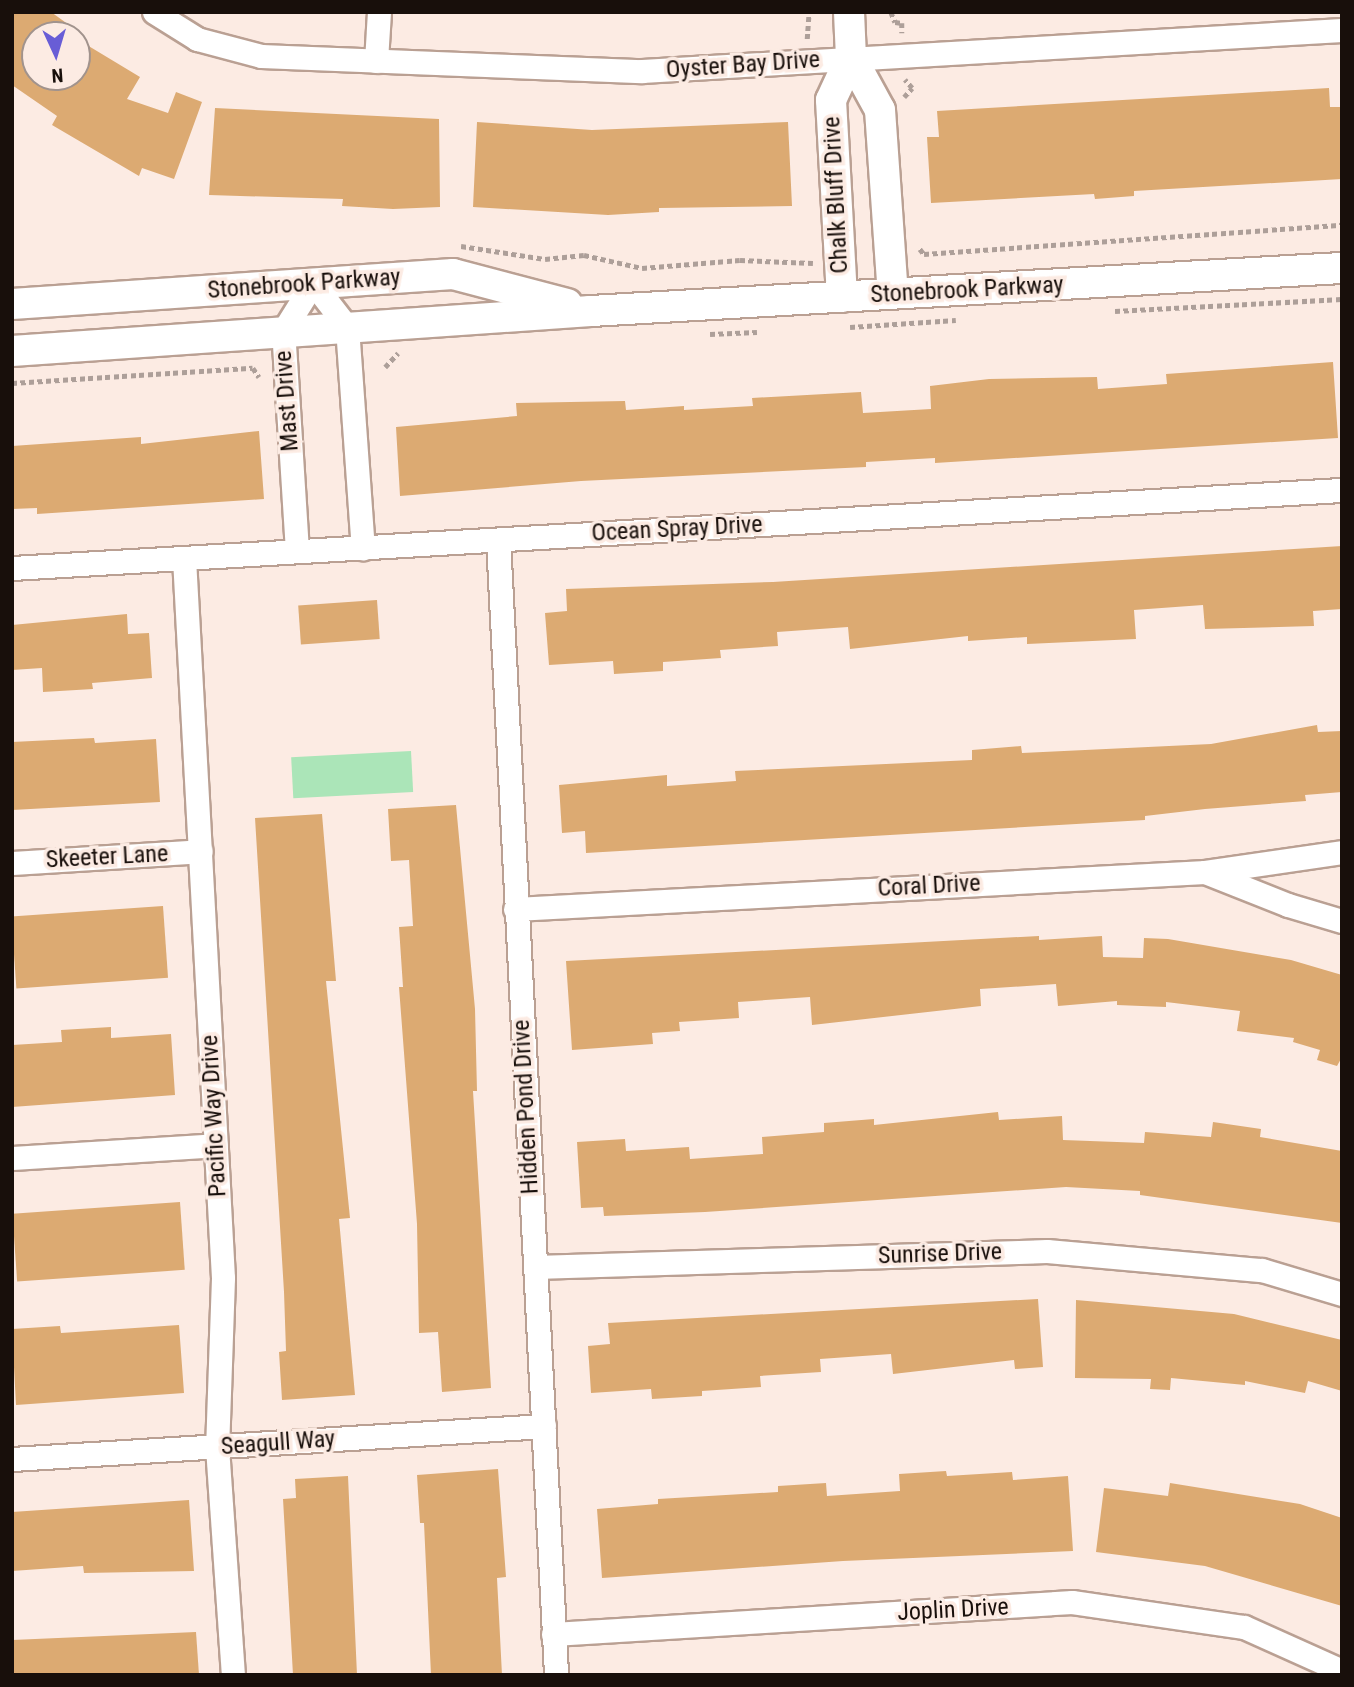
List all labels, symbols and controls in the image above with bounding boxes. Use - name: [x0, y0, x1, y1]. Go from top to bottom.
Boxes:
- north arrow: [21, 21, 91, 91]
- street label: Oyster Bay Drive: [665, 45, 821, 85]
- text: N: [51, 64, 64, 87]
- street label: Chalk Bluff Drive: [818, 116, 854, 274]
- street label: Stonebrook Parkway: [207, 263, 401, 305]
- street label: Stonebrook Parkway: [870, 271, 1064, 309]
- street label: Mast Drive: [269, 350, 305, 452]
- street label: Ocean Spray Drive: [591, 510, 763, 548]
- street label: Skeeter Lane: [45, 839, 169, 875]
- street label: Coral Drive: [877, 869, 981, 903]
- street label: Hidden Pond Drive: [507, 1019, 545, 1195]
- street label: Pacific Way Drive: [195, 1034, 233, 1198]
- street label: Sunrise Drive: [877, 1237, 1003, 1271]
- street label: Seagull Way: [220, 1425, 336, 1461]
- street label: Joplin Drive: [897, 1593, 1009, 1627]

